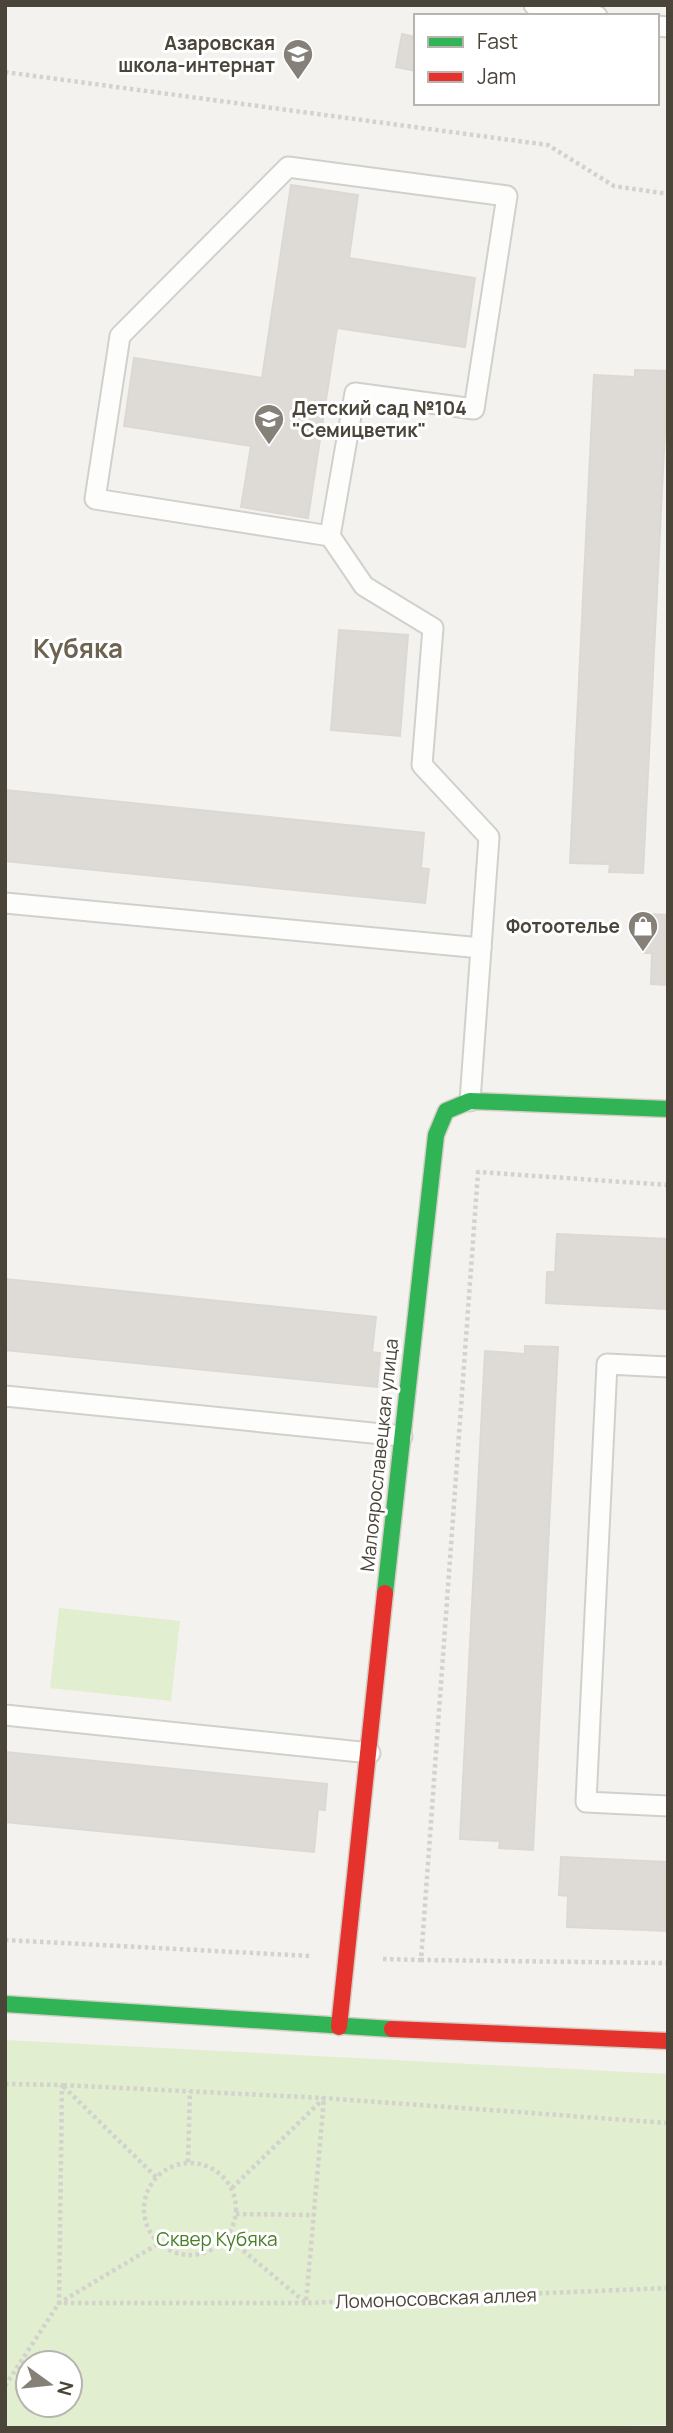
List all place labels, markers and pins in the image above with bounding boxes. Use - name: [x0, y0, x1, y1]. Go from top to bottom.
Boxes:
- place label: Азаровская школа-интернат: [118, 30, 275, 78]
- school or university icon: Азаровская школа-интернат: [281, 37, 315, 81]
- place label: Детский сад №104 "Семицветик": [292, 395, 467, 443]
- school or university icon: Детский сад №104 "Семицветик": [252, 402, 286, 446]
- shop icon: Фотоотелье: [626, 909, 660, 953]
- place label: Фотоотелье: [506, 913, 620, 939]

